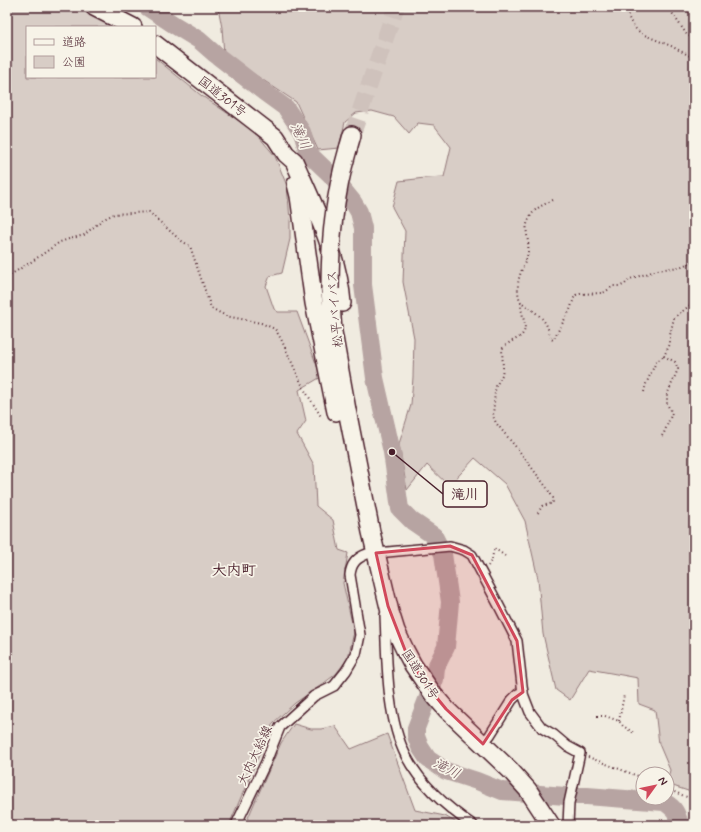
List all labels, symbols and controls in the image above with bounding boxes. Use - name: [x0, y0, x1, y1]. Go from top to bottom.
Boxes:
- legend: [26, 26, 156, 78]
- text: 道路: [62, 35, 86, 51]
- text: 公園: [62, 55, 86, 71]
- street label: 国道301号: [194, 73, 250, 122]
- water label: 滝川: [286, 120, 314, 153]
- street label: 松平バイパス: [324, 269, 347, 348]
- callout: 滝川: [443, 481, 487, 507]
- text: 滝川: [451, 486, 479, 504]
- district label: 大内町: [211, 561, 257, 581]
- street label: 国道301号: [397, 646, 442, 704]
- street label: 大内大給線: [234, 722, 277, 789]
- water label: 滝川: [430, 755, 463, 783]
- north arrow: [635, 766, 675, 806]
- text: N: [655, 774, 670, 788]

